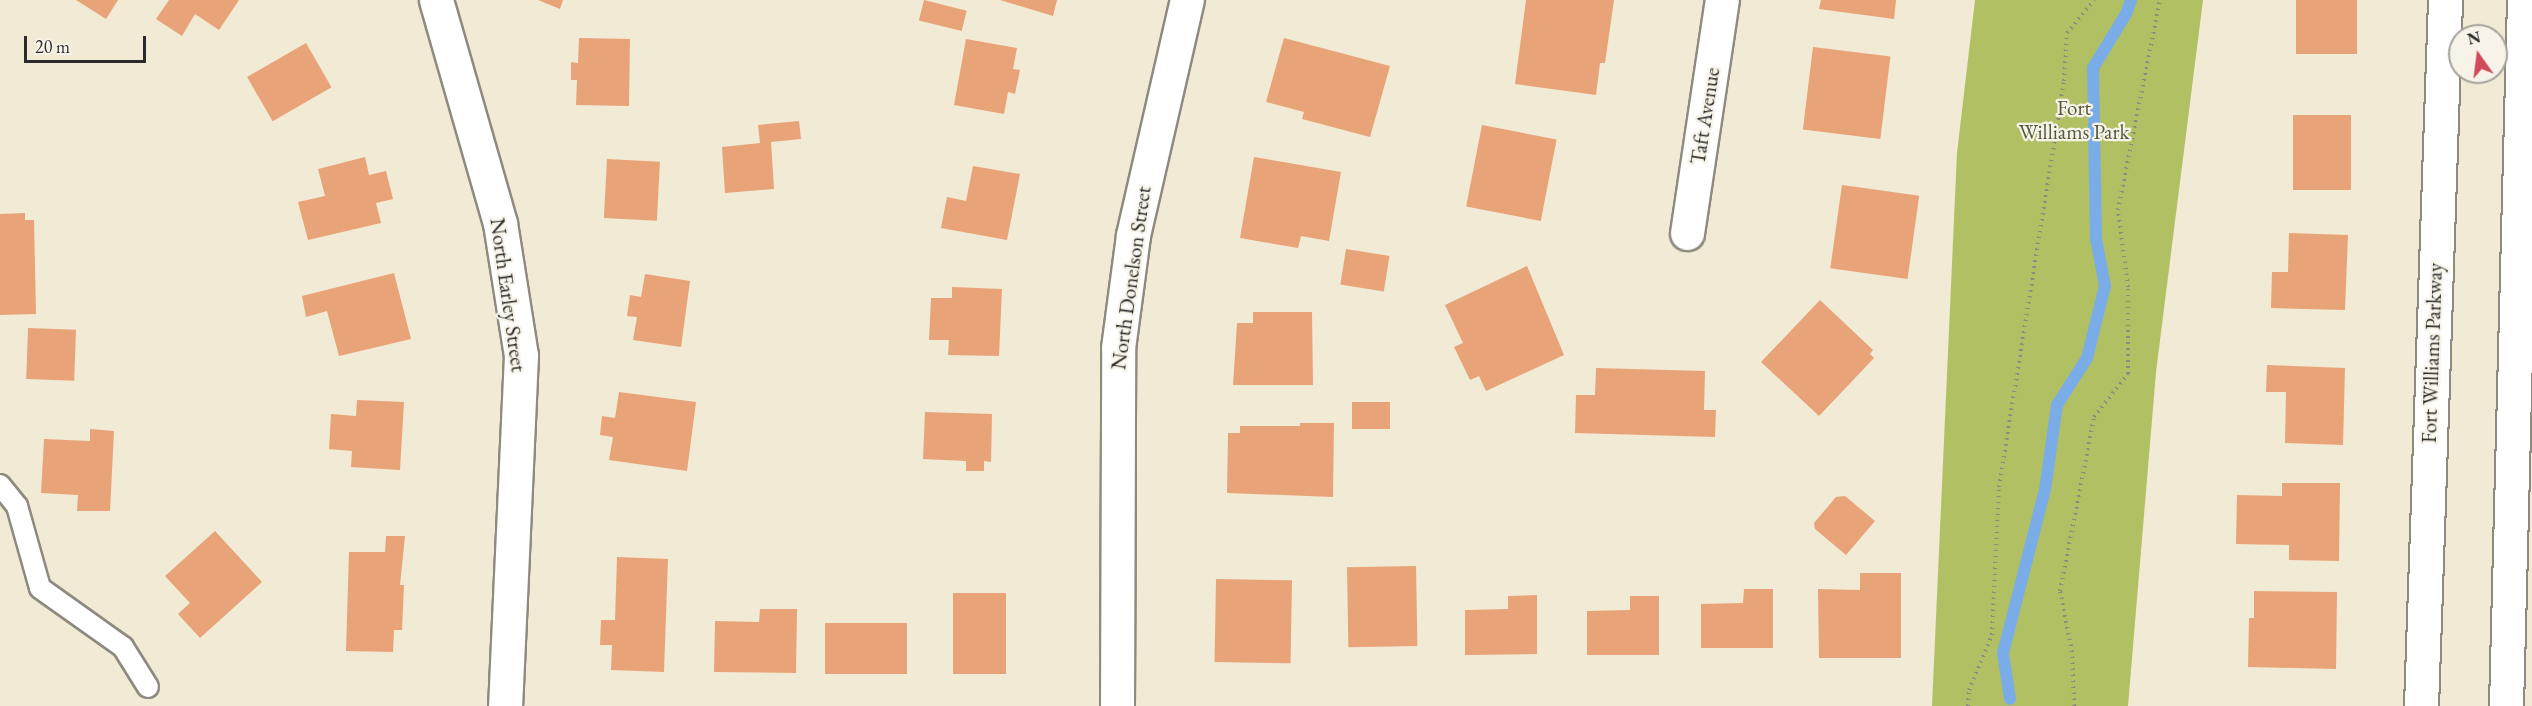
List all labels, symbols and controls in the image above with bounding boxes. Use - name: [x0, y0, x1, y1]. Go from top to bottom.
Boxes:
- scale bar: [27, 24, 148, 62]
- north arrow: [2448, 24, 2508, 84]
- text: N: [2465, 26, 2483, 50]
- text: 20 m: [35, 35, 70, 58]
- street label: Taft Avenue: [1685, 66, 1725, 166]
- park label: Fort Williams Park: [2019, 95, 2129, 145]
- street label: North Donelson Street: [1106, 185, 1156, 371]
- street label: North Earley Street: [485, 216, 531, 374]
- street label: Fort Williams Parkway: [2416, 262, 2448, 444]

